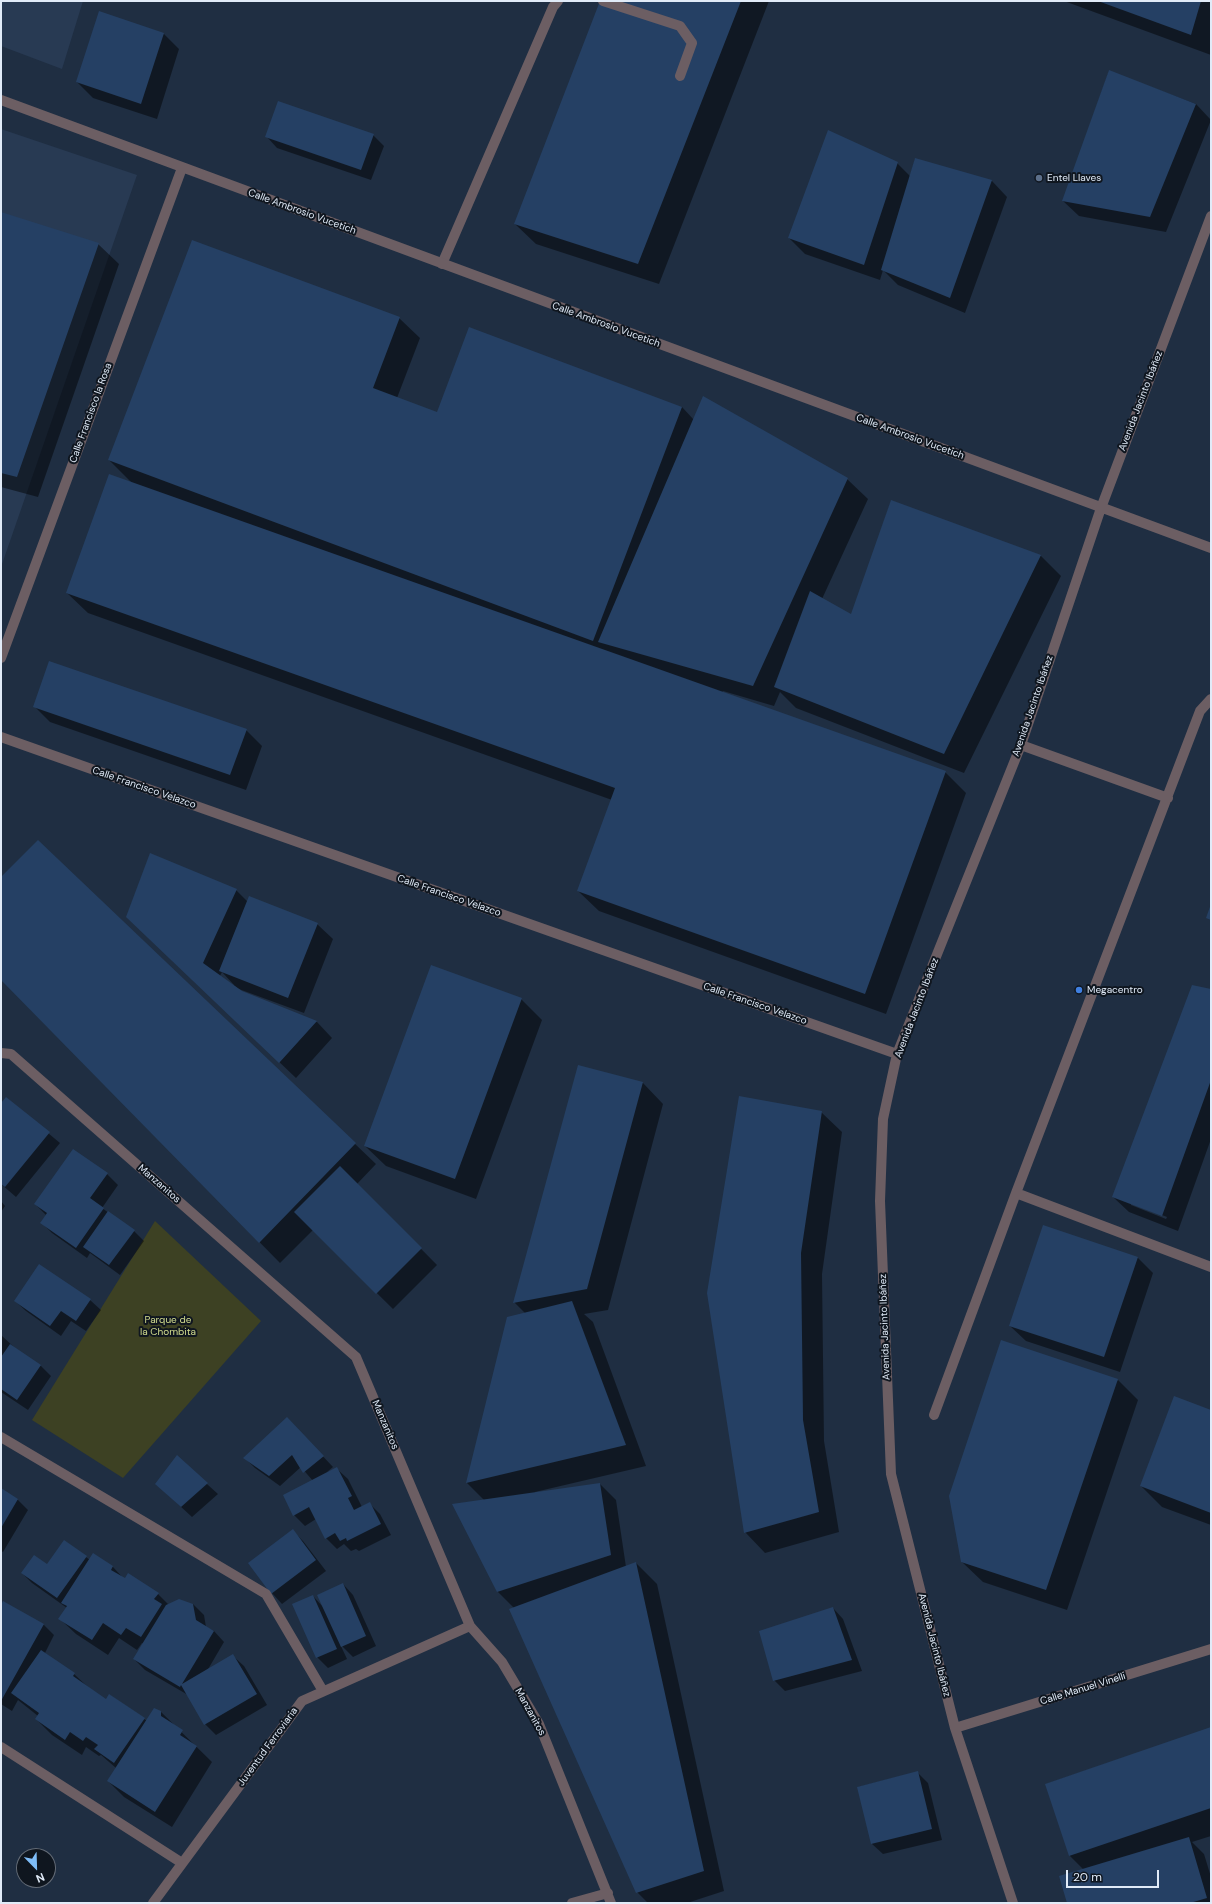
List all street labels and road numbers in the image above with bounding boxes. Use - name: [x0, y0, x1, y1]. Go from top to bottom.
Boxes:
- street label: Calle Ambrosio Vucetich: [246, 187, 358, 237]
- street label: Calle Ambrosio Vucetich: [550, 300, 662, 350]
- street label: Avenida Jacinto Ibáñez: [1116, 349, 1166, 453]
- street label: Calle Francisco la Rosa: [67, 361, 115, 465]
- street label: Calle Ambrosio Vucetich: [854, 412, 966, 462]
- street label: Avenida Jacinto Ibáñez: [1010, 654, 1056, 758]
- street label: Calle Francisco Velazco: [91, 765, 197, 811]
- street label: Calle Francisco Velazco: [396, 873, 502, 919]
- street label: Avenida Jacinto Ibáñez: [892, 956, 942, 1060]
- street label: Calle Francisco Velazco: [702, 981, 808, 1027]
- street label: Manzanitos: [135, 1162, 183, 1206]
- street label: Avenida Jacinto Ibáñez: [877, 1274, 893, 1380]
- street label: Manzanitos: [369, 1399, 401, 1451]
- street label: Avenida Jacinto Ibáñez: [915, 1592, 953, 1698]
- street label: Calle Manuel Vinelli: [1039, 1670, 1127, 1708]
- street label: Manzanitos: [512, 1686, 548, 1738]
- street label: Juventud Ferroviaria: [235, 1705, 301, 1789]

